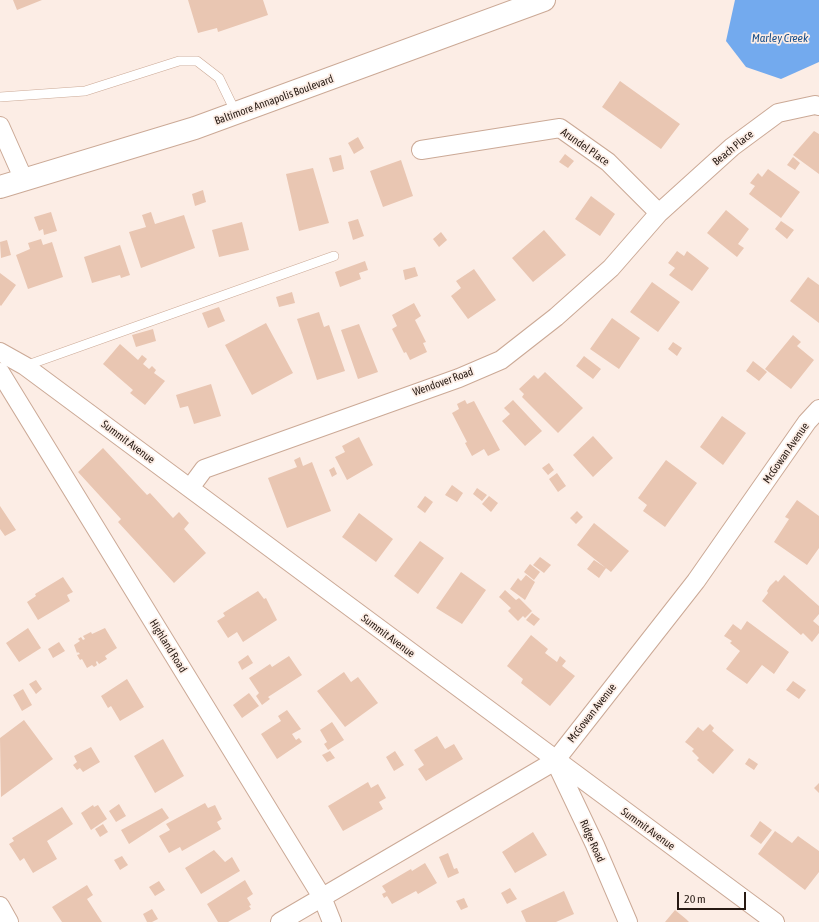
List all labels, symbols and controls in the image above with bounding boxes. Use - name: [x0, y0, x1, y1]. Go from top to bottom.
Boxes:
- water label: Marley Creek: [752, 31, 808, 45]
- street label: Baltimore Annapolis Boulevard: [213, 72, 335, 128]
- street label: Arundel Place: [558, 125, 612, 169]
- street label: Beach Place: [710, 128, 756, 168]
- street label: Wendover Road: [411, 365, 475, 399]
- street label: Summit Avenue: [99, 418, 157, 466]
- street label: McGowan Avenue: [760, 420, 812, 486]
- street label: Summit Avenue: [359, 612, 417, 660]
- street label: Highland Road: [146, 617, 190, 675]
- street label: McGowan Avenue: [565, 681, 619, 745]
- street label: Summit Avenue: [618, 805, 678, 853]
- street label: Ridge Road: [577, 818, 607, 864]
- scale bar: [679, 884, 748, 910]
- text: 20 m: [684, 892, 706, 906]

